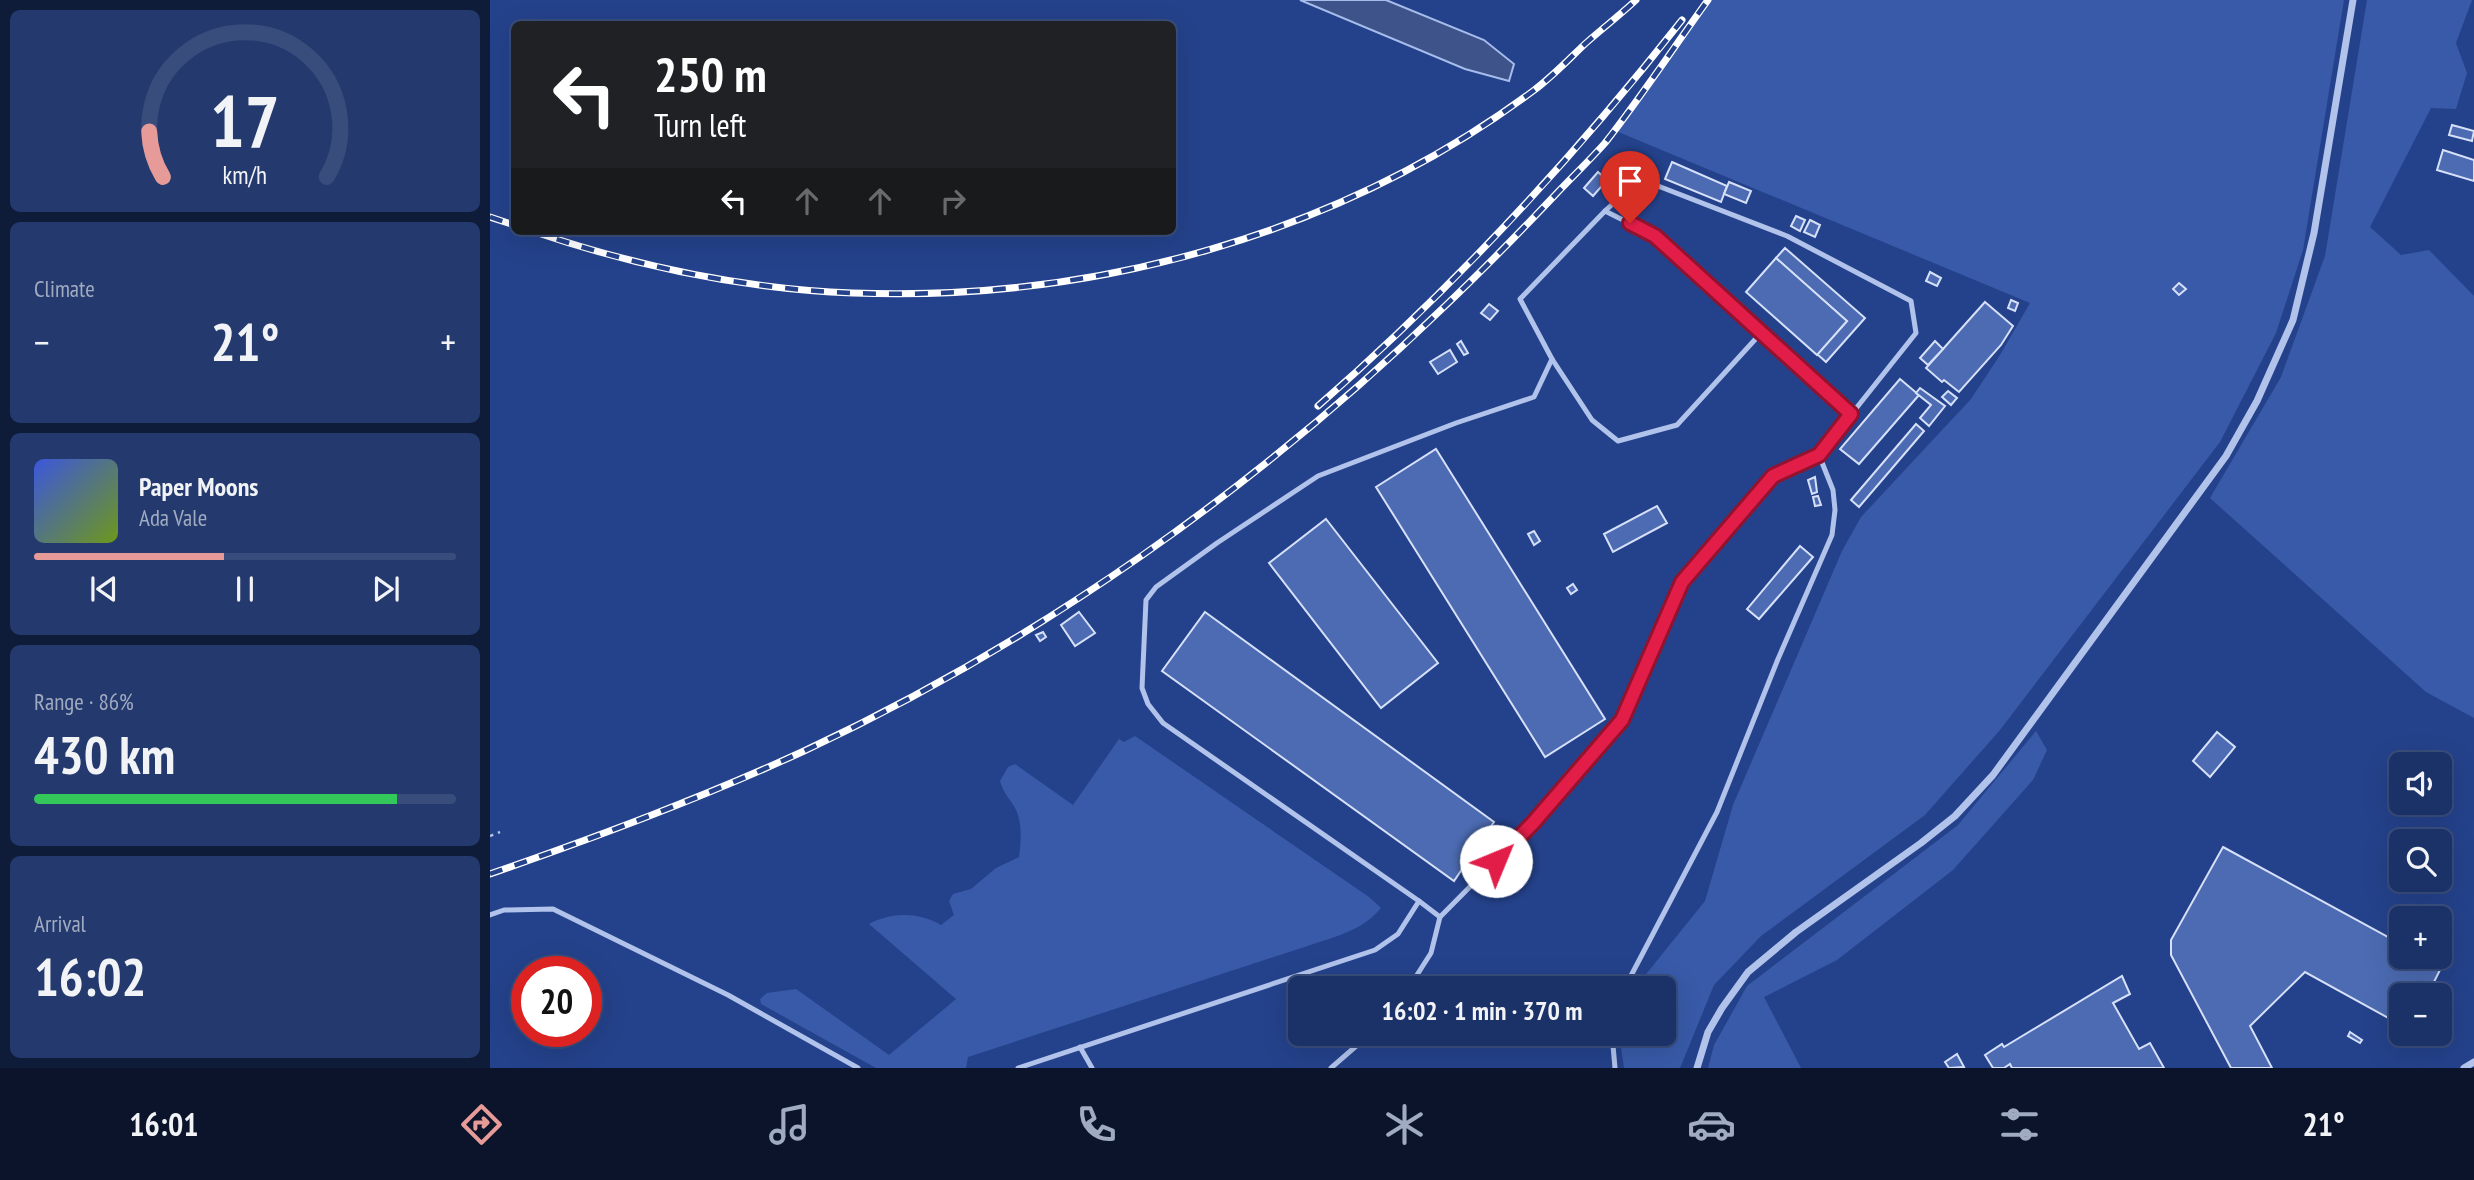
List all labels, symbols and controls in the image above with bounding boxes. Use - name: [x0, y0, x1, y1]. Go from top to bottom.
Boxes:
- text: 250 m: [654, 42, 767, 106]
- icon: left: [539, 49, 630, 140]
- text: 17: [210, 73, 280, 167]
- text: Turn left: [654, 104, 746, 146]
- pin: [1600, 151, 1660, 223]
- text: km/h: [223, 159, 267, 191]
- icon: arrive: [1611, 162, 1649, 200]
- icon: left: [715, 182, 753, 220]
- icon: ahead: [788, 182, 826, 220]
- icon: ahead: [861, 182, 899, 220]
- icon: right: [934, 182, 972, 220]
- text: Climate: [34, 274, 95, 303]
- text: 21°: [211, 308, 279, 375]
- text: −: [34, 317, 50, 366]
- text: +: [440, 317, 456, 366]
- text: Paper Moons: [139, 470, 258, 503]
- text: Ada Vale: [139, 503, 207, 532]
- icon: previous: [85, 570, 123, 608]
- icon: pause: [226, 570, 264, 608]
- icon: next: [367, 570, 405, 608]
- text: Range · 86%: [34, 687, 134, 716]
- text: 430 km: [34, 721, 175, 788]
- map controls: [2389, 752, 2452, 1046]
- button: sound: [2389, 752, 2452, 815]
- position arrow: [1459, 824, 1533, 898]
- button: search: [2389, 829, 2452, 892]
- button: +: [2389, 906, 2452, 969]
- text: Arrival: [34, 909, 86, 938]
- text: 16:02: [34, 943, 146, 1010]
- speed limit sign: 20: [511, 956, 602, 1047]
- button: −: [2389, 983, 2452, 1046]
- text: 16:02 · 1 min · 370 m: [1382, 994, 1582, 1027]
- icon: directions: [457, 1100, 506, 1149]
- icon: music: [765, 1100, 814, 1149]
- icon: phone: [1072, 1100, 1121, 1149]
- icon: climate: [1380, 1100, 1429, 1149]
- icon: car: [1687, 1100, 1736, 1149]
- icon: filters: [1995, 1100, 2044, 1149]
- text: 16:01: [129, 1103, 199, 1145]
- text: 21°: [2302, 1103, 2345, 1145]

